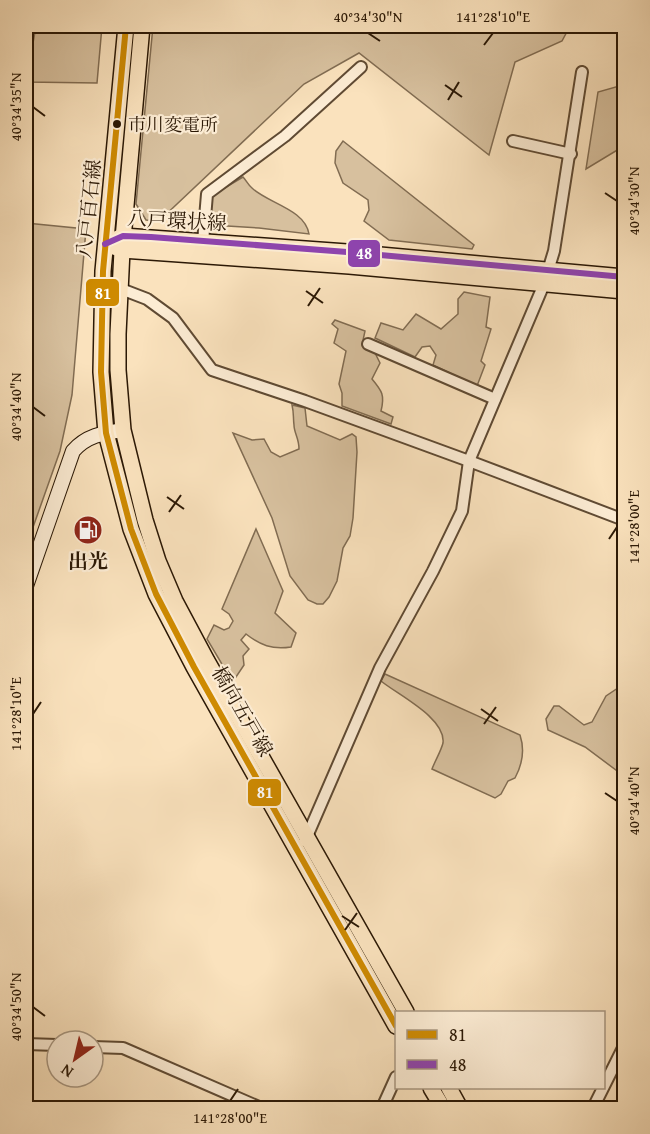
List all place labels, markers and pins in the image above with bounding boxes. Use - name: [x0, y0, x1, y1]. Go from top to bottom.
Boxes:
- place label: 市川変電所: [128, 111, 218, 138]
- marker: 市川変電所: [111, 118, 123, 130]
- fuel station icon: 出光: [72, 514, 104, 546]
- place label: 出光: [68, 546, 108, 575]

